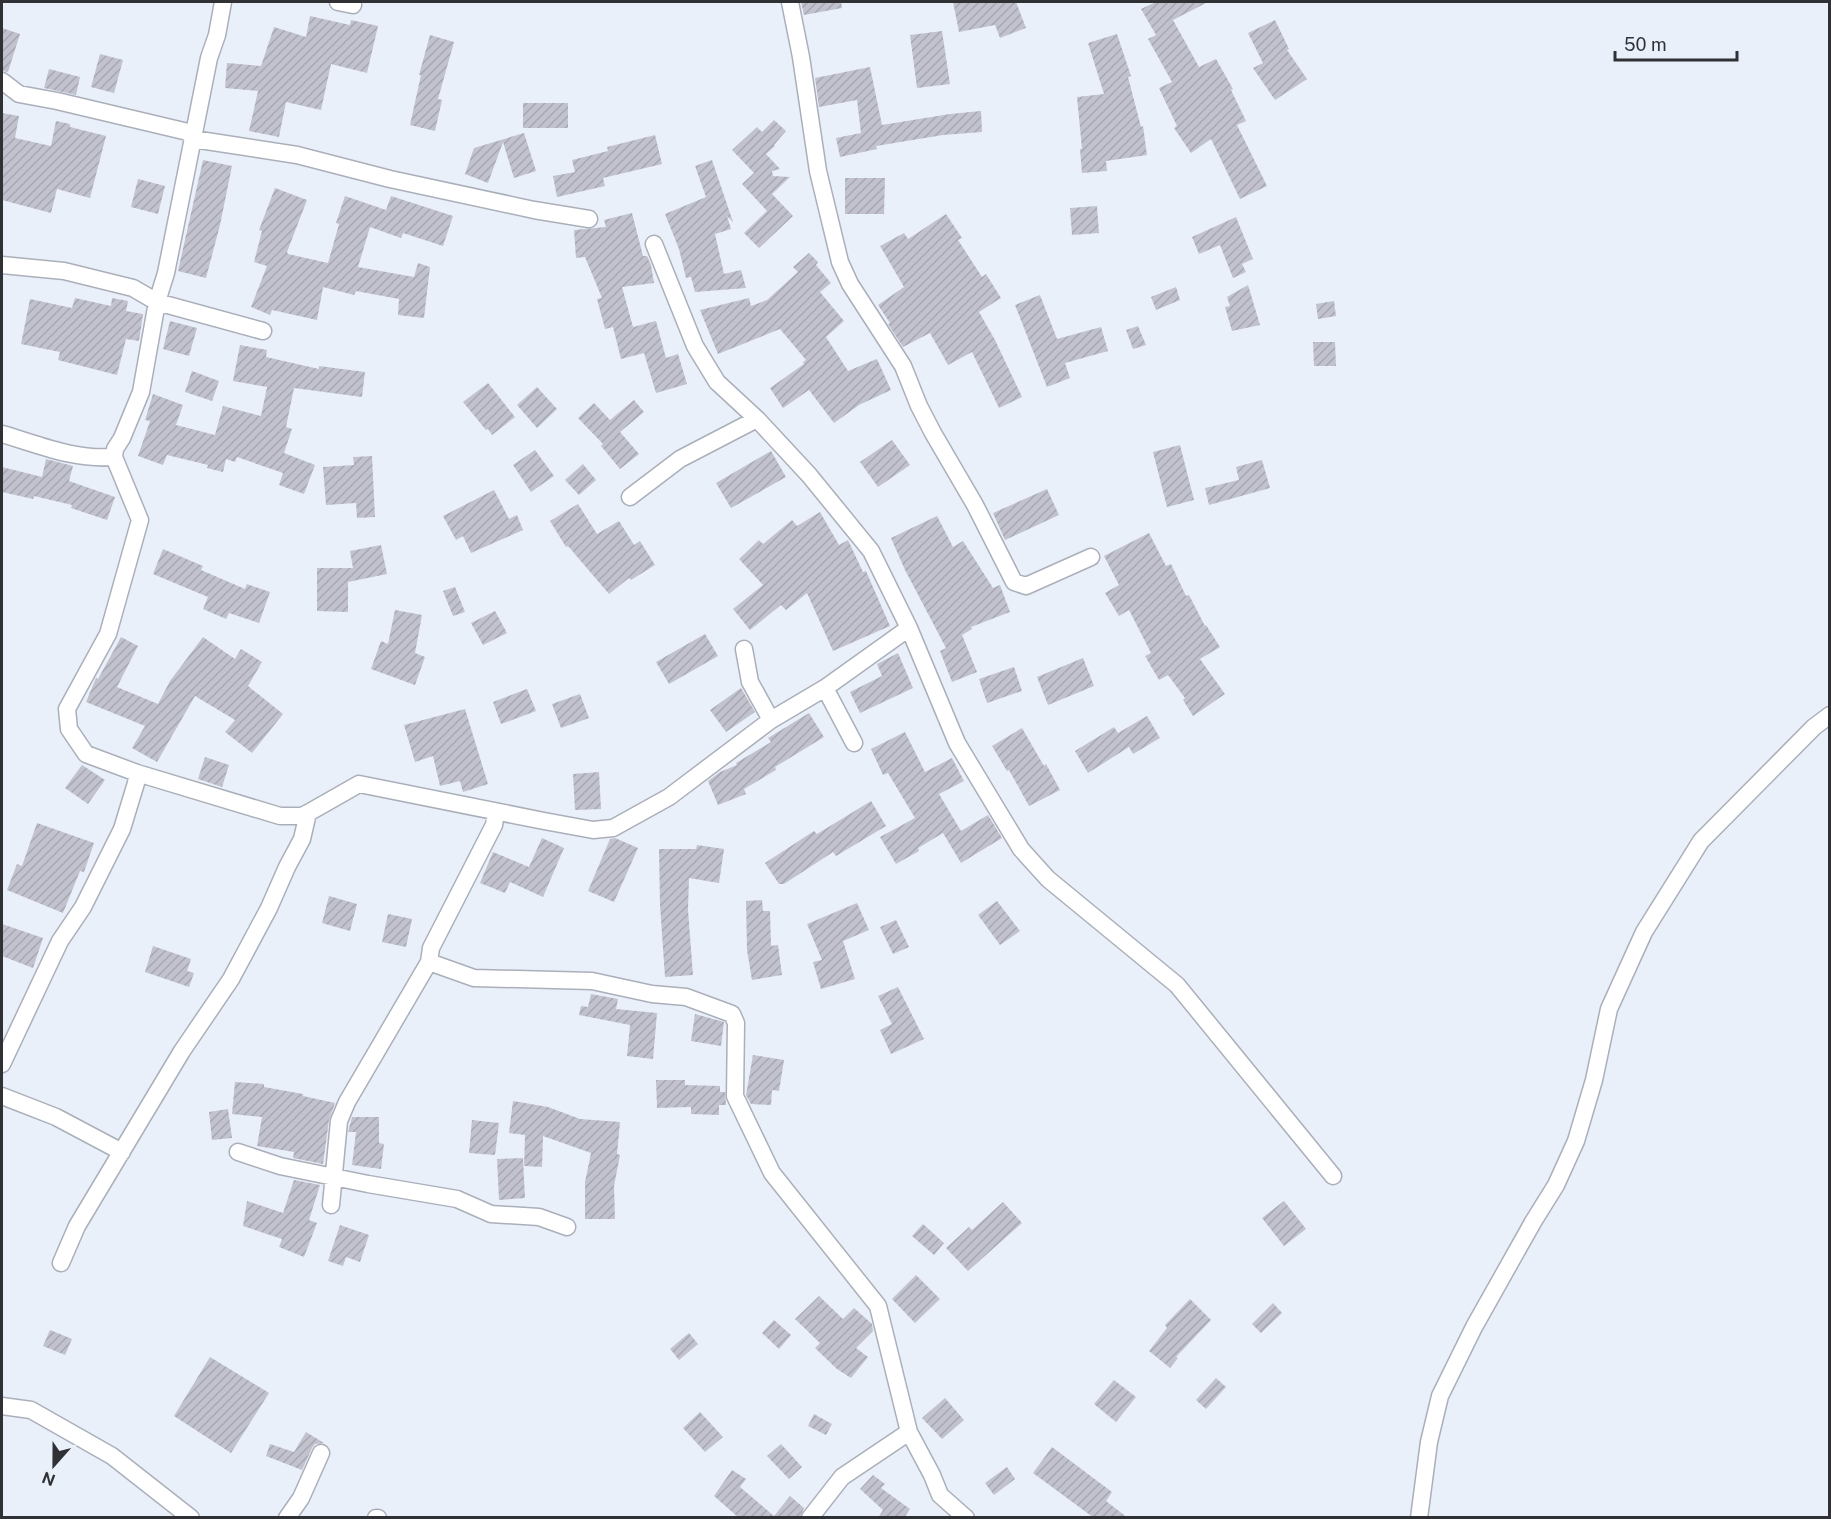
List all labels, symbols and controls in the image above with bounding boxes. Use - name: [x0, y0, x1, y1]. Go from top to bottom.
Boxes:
- scale bar: [1615, 24, 1736, 62]
- text: 50 m: [1624, 34, 1667, 55]
- north arrow: [24, 1435, 84, 1495]
- text: N: [40, 1467, 58, 1490]

